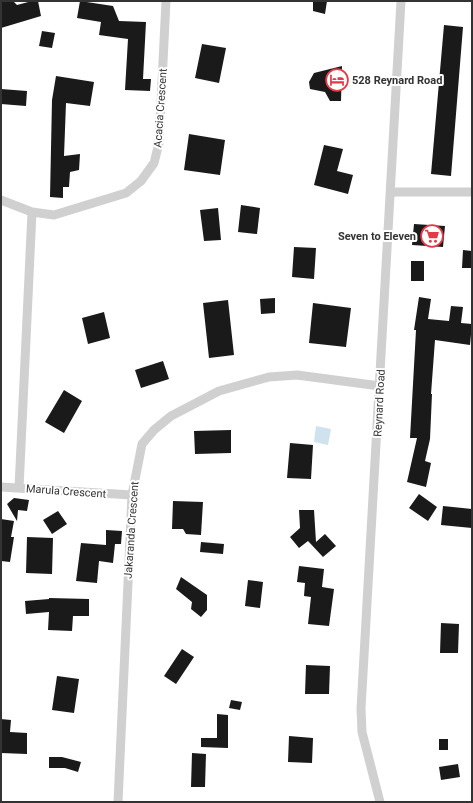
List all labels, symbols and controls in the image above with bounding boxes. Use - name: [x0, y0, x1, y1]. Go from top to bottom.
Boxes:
- street label: Acacia Crescent: [151, 67, 170, 148]
- hotel icon: 528 Reynard Road: [324, 67, 350, 93]
- place label: 528 Reynard Road: [352, 74, 442, 87]
- supermarket icon: Seven to Eleven: [419, 223, 445, 249]
- place label: Seven to Eleven: [338, 230, 416, 243]
- street label: Reynard Road: [371, 369, 388, 437]
- street label: Jakaranda Crescent: [122, 480, 141, 579]
- street label: Marula Crescent: [25, 482, 107, 501]

